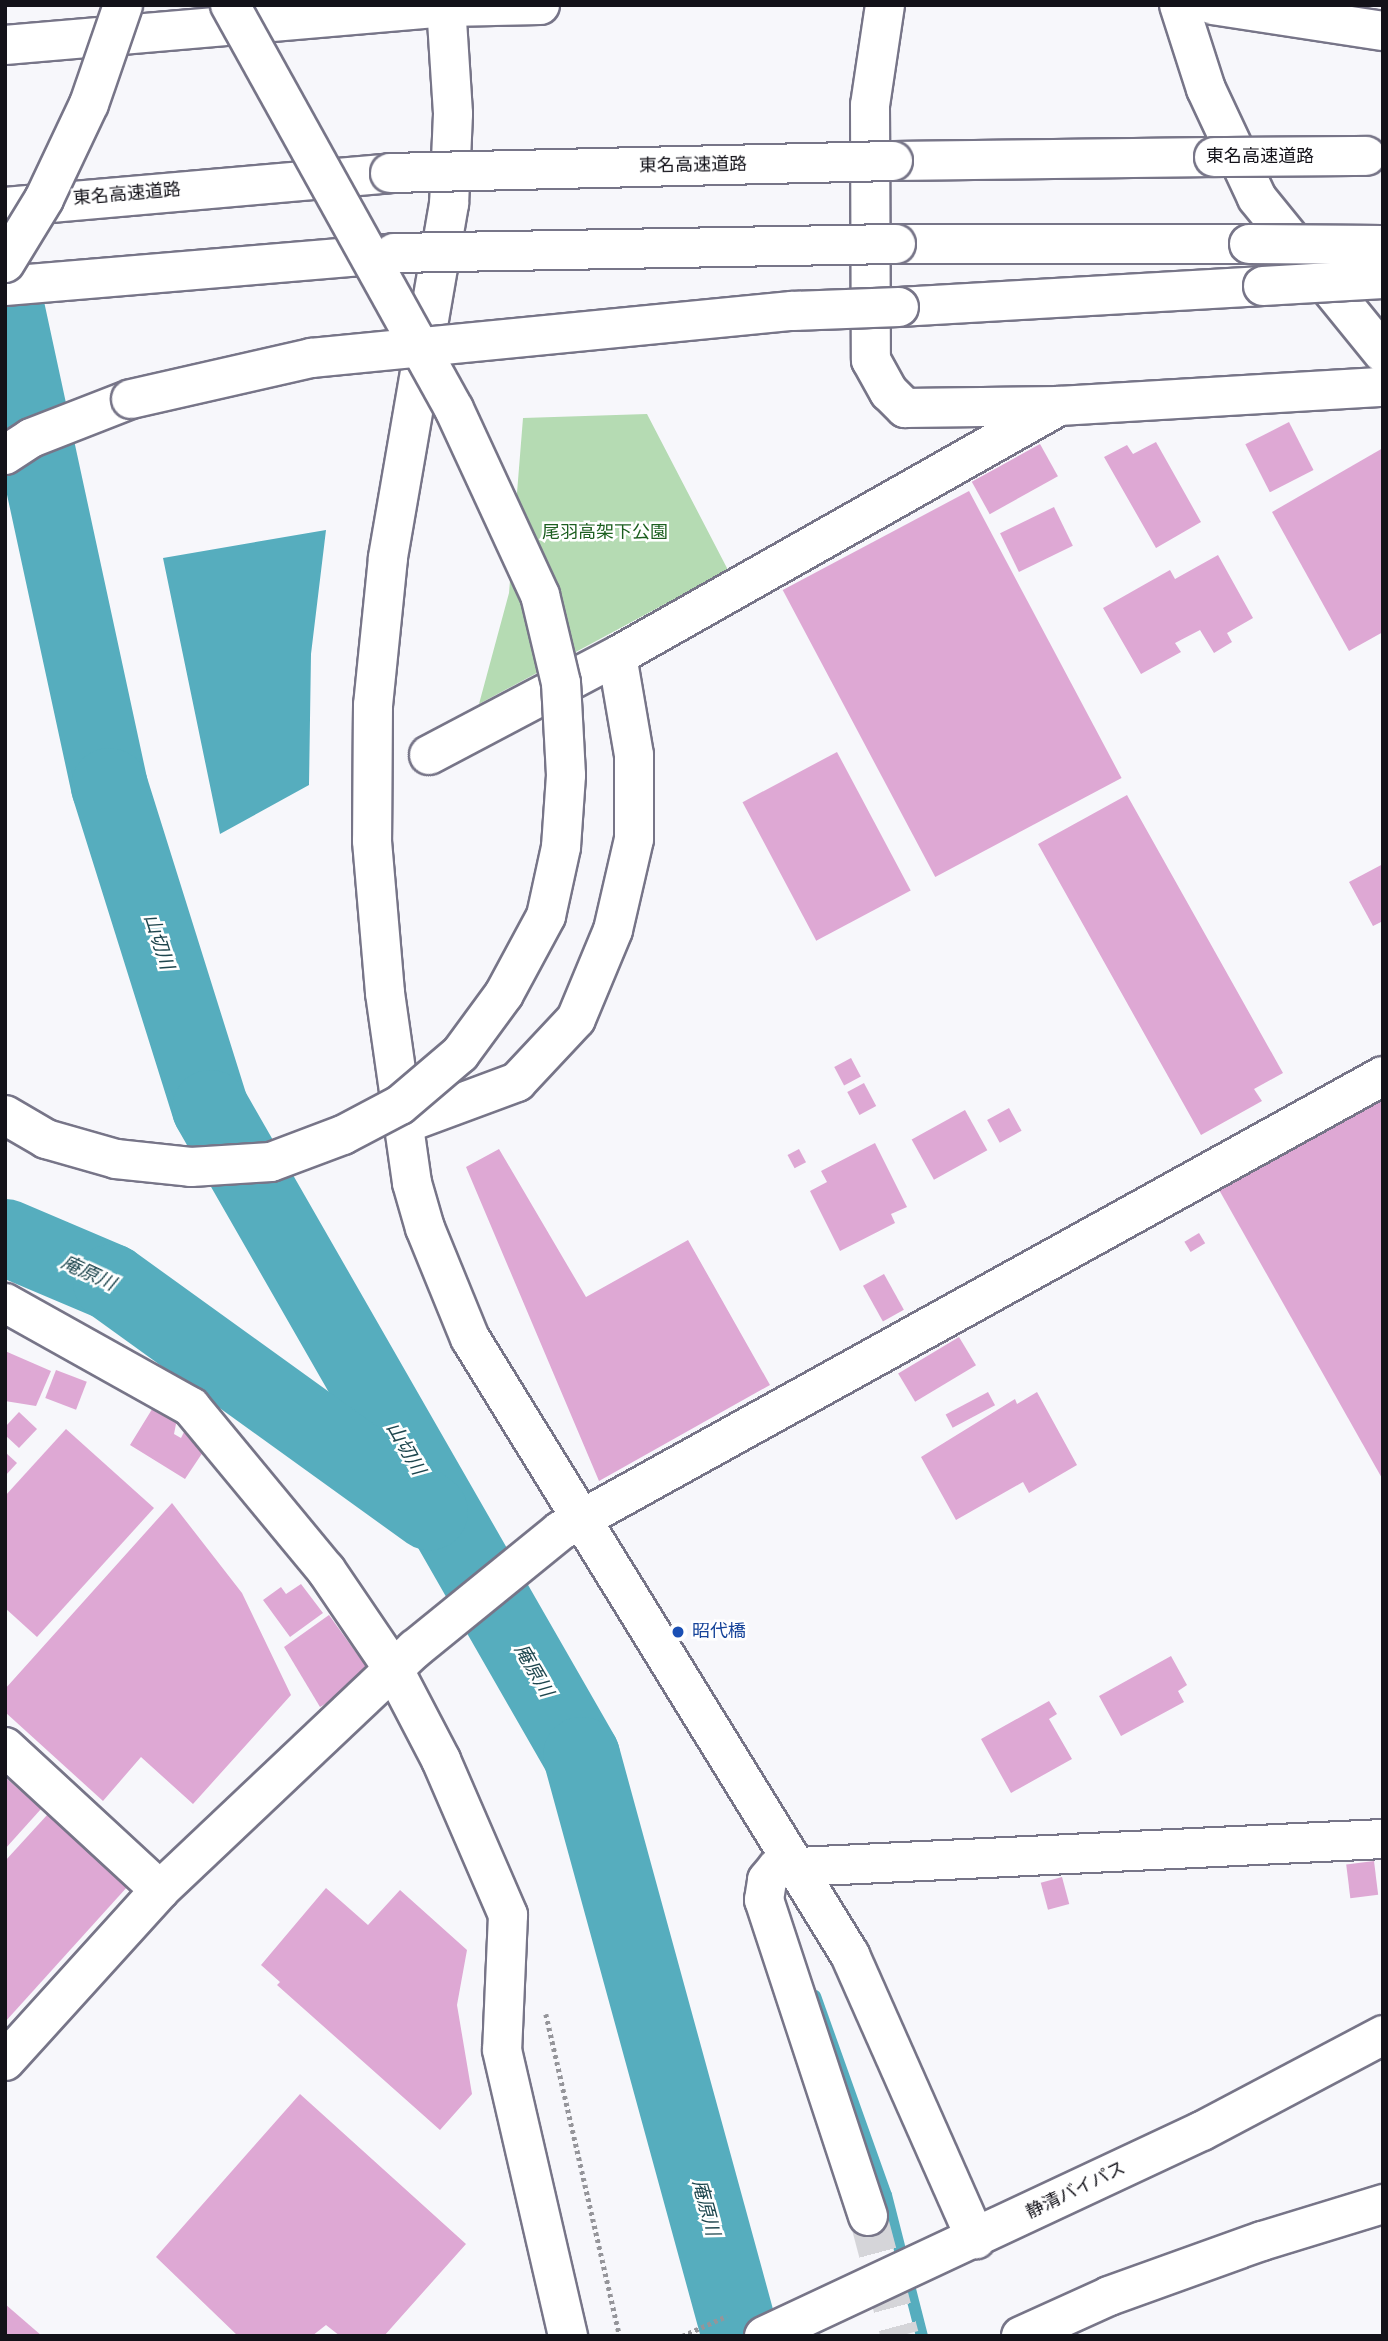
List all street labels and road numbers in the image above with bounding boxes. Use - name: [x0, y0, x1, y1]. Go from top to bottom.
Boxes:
- street label: 東名高速道路: [1206, 146, 1314, 168]
- street label: 東名高速道路: [639, 154, 747, 178]
- street label: 東名高速道路: [72, 180, 182, 210]
- street label: 静清バイパス: [1023, 2158, 1129, 2224]

